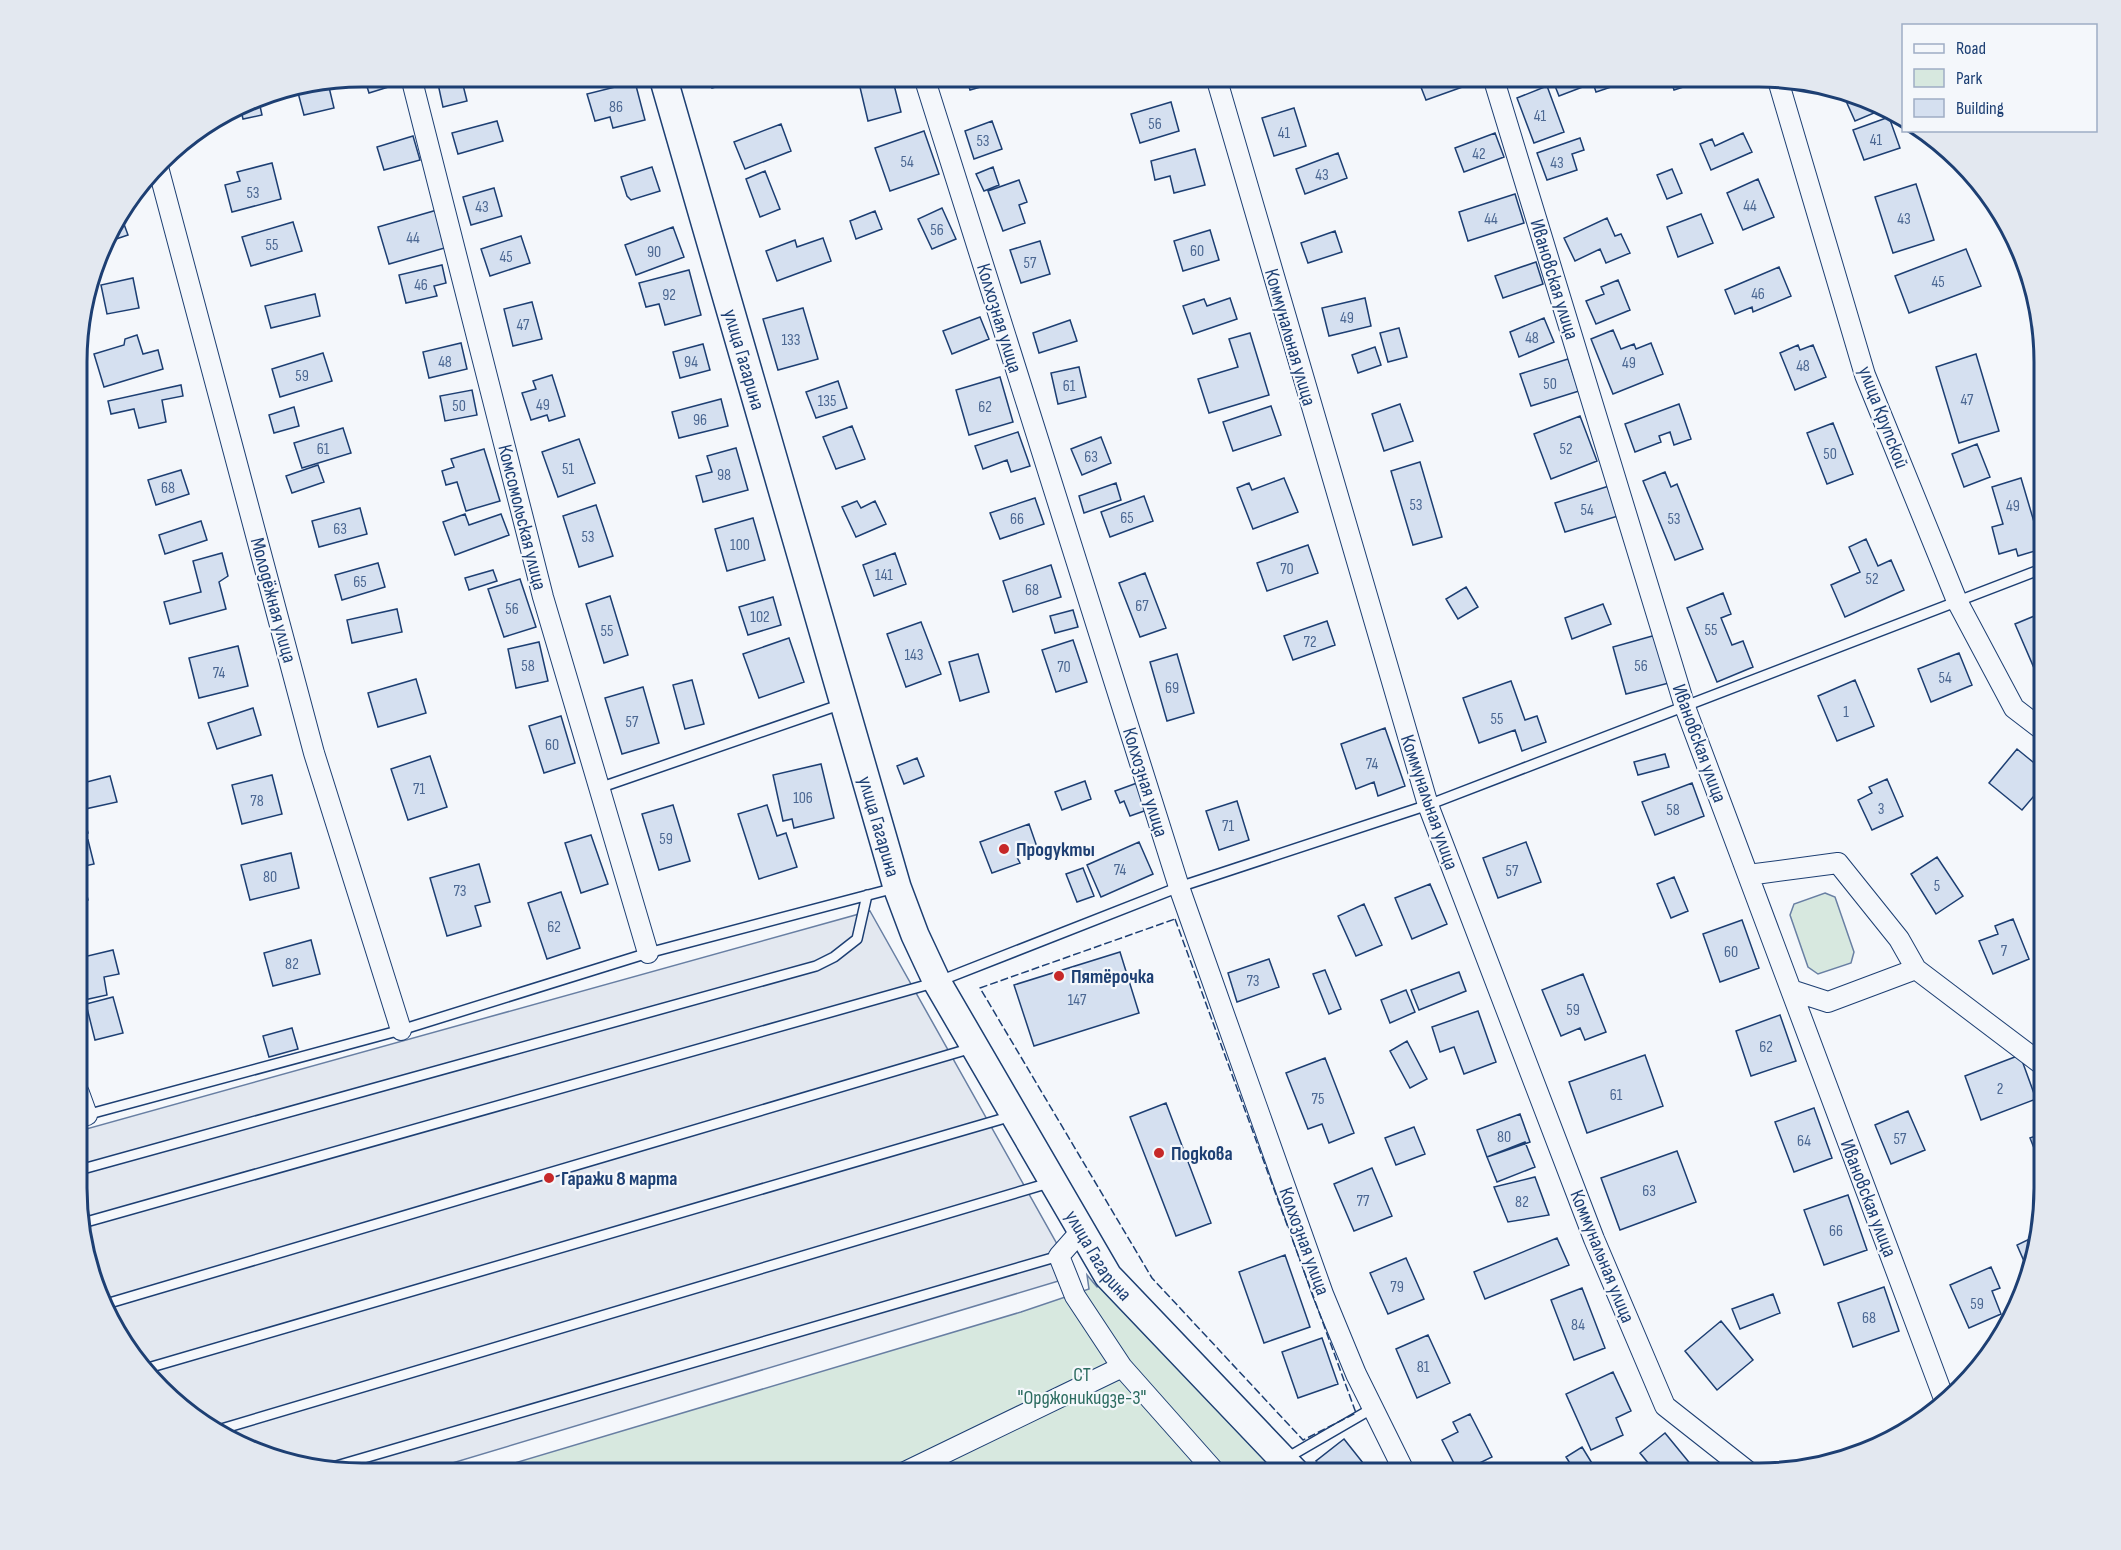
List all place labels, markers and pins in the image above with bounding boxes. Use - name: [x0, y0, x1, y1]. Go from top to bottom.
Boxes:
- place label: Продукты: [1016, 838, 1095, 862]
- marker: Продукты: [997, 842, 1011, 856]
- place label: Пятёрочка: [1071, 965, 1154, 989]
- marker: Пятёрочка: [1052, 969, 1066, 983]
- place label: Подкова: [1171, 1142, 1233, 1166]
- marker: Подкова: [1152, 1146, 1166, 1160]
- place label: Гаражи 8 марта: [561, 1167, 678, 1191]
- marker: Гаражи 8 марта: [542, 1171, 556, 1185]

